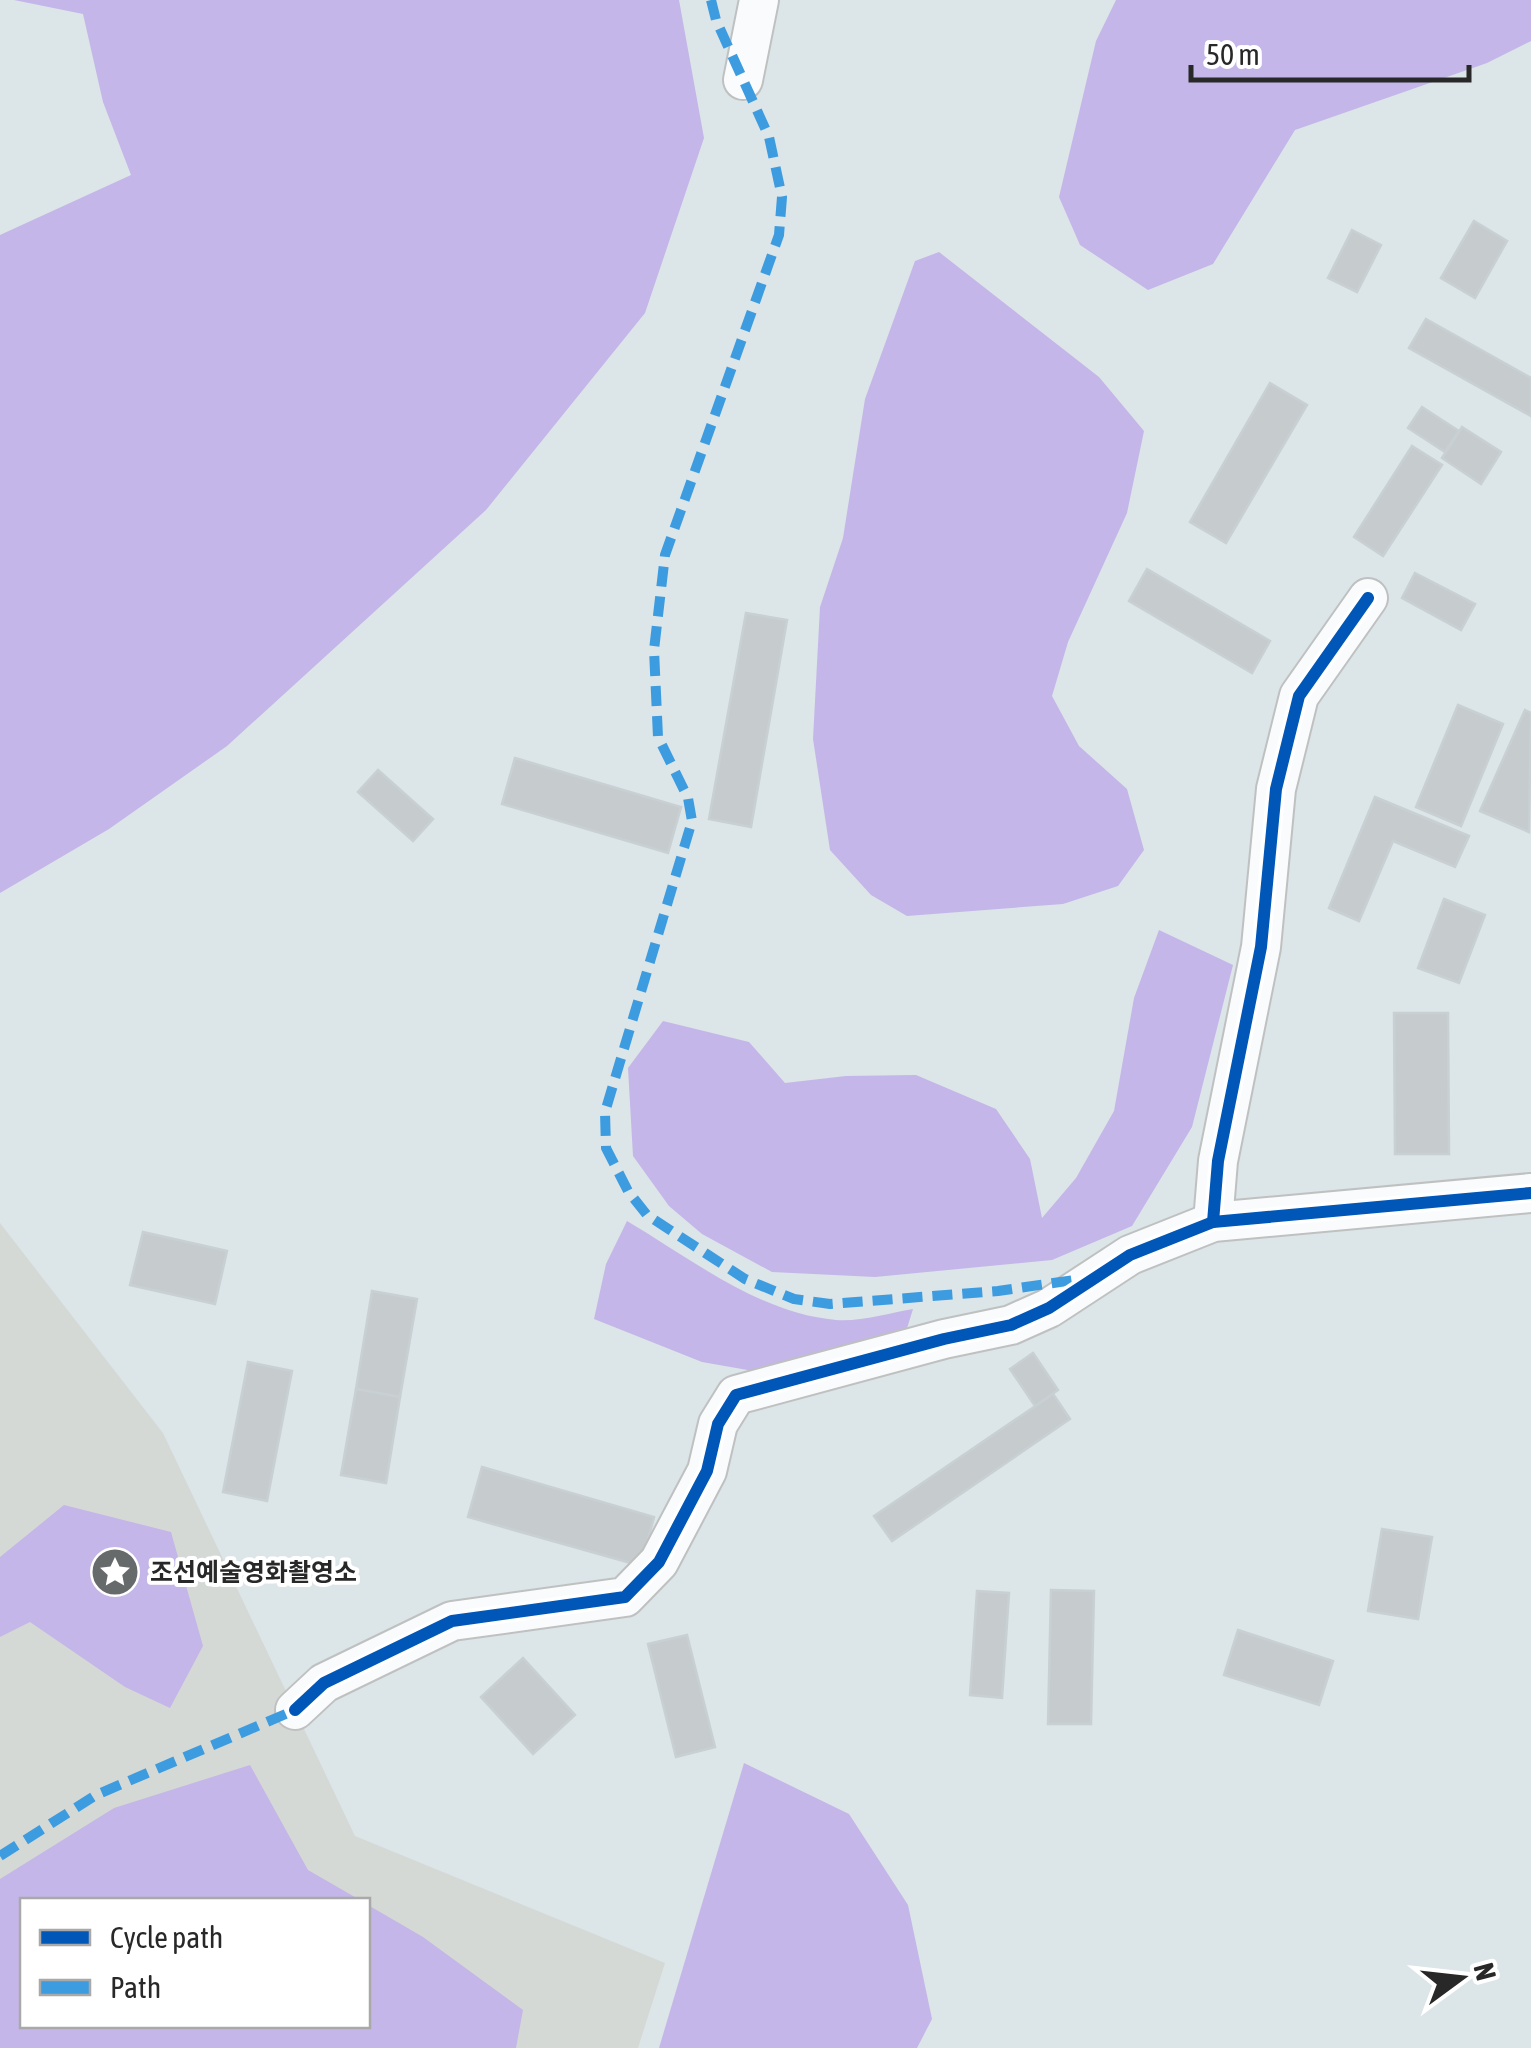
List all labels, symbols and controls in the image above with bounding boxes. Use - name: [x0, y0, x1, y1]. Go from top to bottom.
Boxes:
- scale bar: [1191, 20, 1468, 82]
- text: 50 m: [1206, 37, 1260, 71]
- place icon: 조선예술영화촬영소: [89, 1546, 141, 1598]
- place label: 조선예술영화촬영소: [150, 1558, 357, 1586]
- legend: [20, 1898, 370, 2028]
- text: Cycle path: [110, 1920, 223, 1954]
- north arrow: [1411, 1928, 1511, 2028]
- text: N: [1468, 1959, 1503, 1984]
- text: Path: [110, 1970, 161, 2004]

